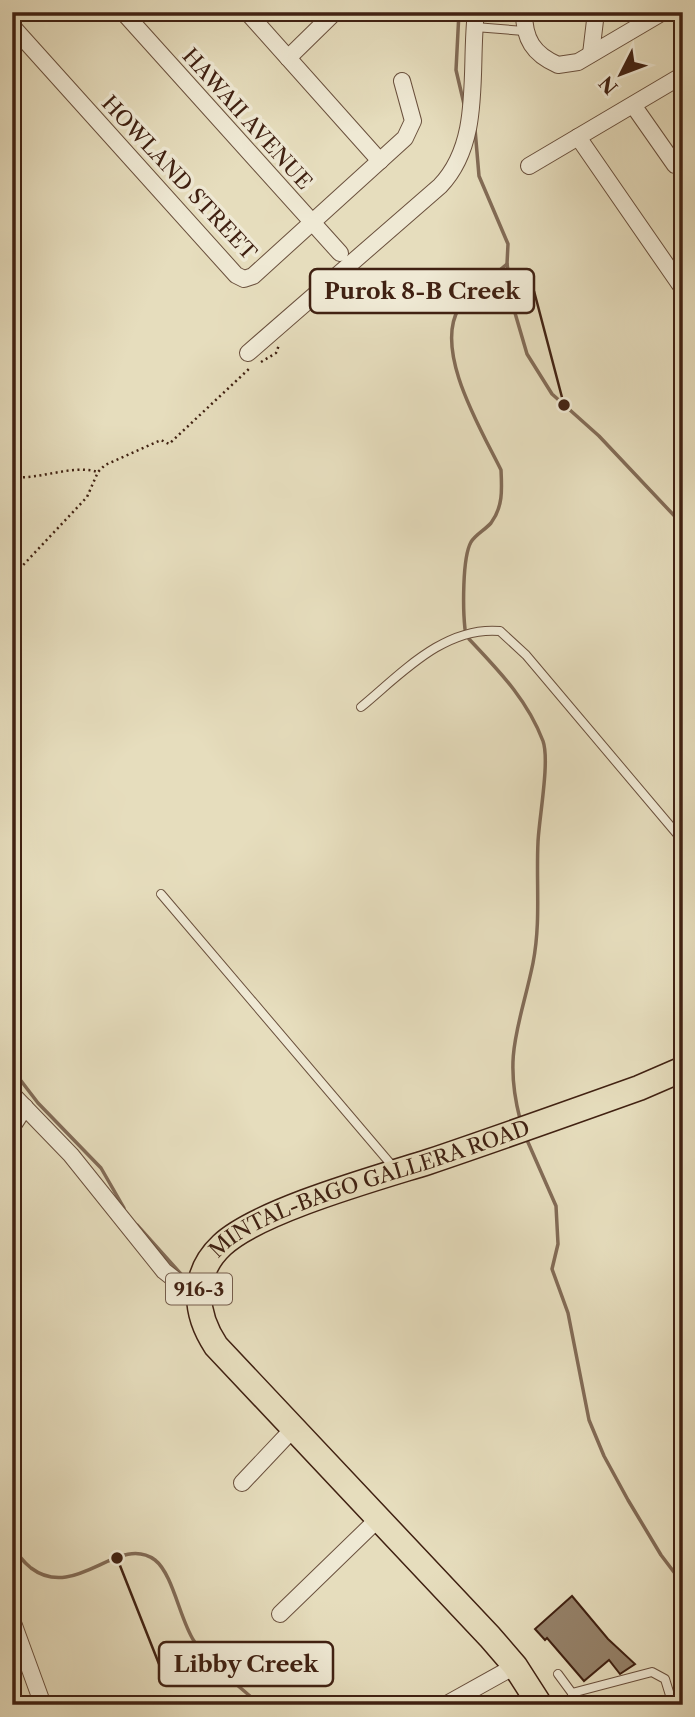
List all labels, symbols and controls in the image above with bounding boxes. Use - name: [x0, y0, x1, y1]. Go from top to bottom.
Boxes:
- north arrow: [586, 38, 656, 108]
- street label: HAWAII AVENUE: [178, 43, 317, 194]
- text: N: [595, 71, 623, 99]
- street label: HOWLAND STREET: [97, 90, 262, 265]
- callout: Purok 8-B Creek: [310, 269, 534, 313]
- text: Purok 8-B Creek: [324, 277, 521, 305]
- street label: MINTAL-BAGO GALLERA ROAD: [204, 1115, 533, 1263]
- road number: 916-3: [166, 1274, 232, 1304]
- callout: Libby Creek: [159, 1642, 333, 1686]
- text: Libby Creek: [174, 1650, 319, 1678]

